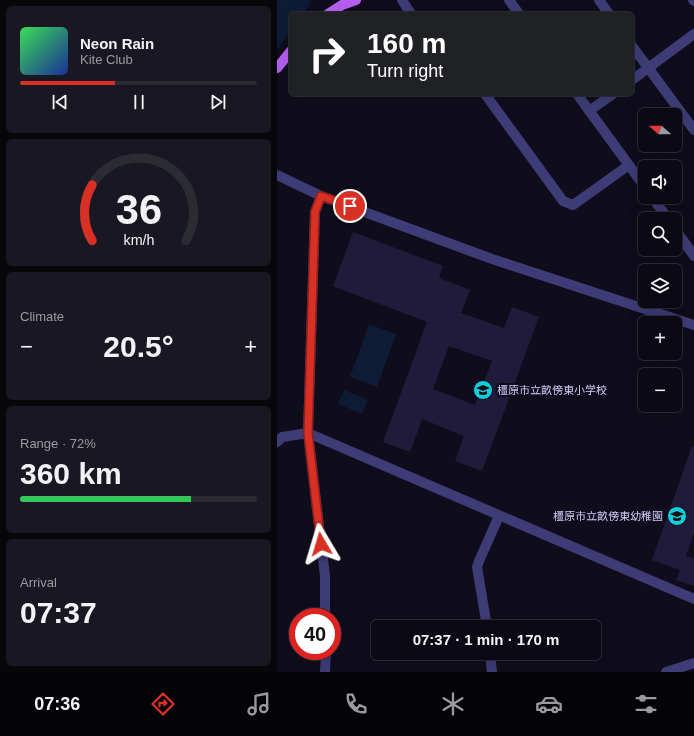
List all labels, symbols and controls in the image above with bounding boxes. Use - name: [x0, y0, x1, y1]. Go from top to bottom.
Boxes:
- icon: right: [301, 28, 353, 80]
- text: 160 m: [367, 28, 446, 59]
- text: Neon Rain: [80, 35, 154, 52]
- text: Kite Club: [80, 52, 133, 67]
- text: Turn right: [367, 61, 443, 81]
- icon: previous: [49, 91, 71, 113]
- icon: pause: [128, 91, 150, 113]
- icon: next: [207, 91, 229, 113]
- north arrow: [638, 108, 682, 152]
- map controls: [638, 108, 682, 412]
- button: sound: [638, 160, 682, 204]
- text: 36: [115, 186, 162, 233]
- pin: [333, 189, 367, 223]
- icon: arrive: [339, 195, 361, 217]
- button: search: [638, 212, 682, 256]
- text: km/h: [123, 231, 154, 247]
- button: layers: [638, 264, 682, 308]
- text: Climate: [20, 309, 64, 324]
- button: +: [638, 316, 682, 360]
- text: 20.5°: [103, 330, 174, 363]
- text: −: [20, 334, 33, 359]
- text: +: [244, 334, 257, 359]
- button: −: [638, 368, 682, 412]
- school or university icon: 橿原市立畝傍東小学校: [472, 379, 494, 401]
- place label: 橿原市立畝傍東小学校: [497, 384, 607, 396]
- text: Range · 72%: [20, 436, 96, 451]
- text: 360 km: [20, 457, 122, 490]
- school or university icon: 橿原市立畝傍東幼稚園: [666, 505, 688, 527]
- place label: 橿原市立畝傍東幼稚園: [553, 510, 663, 522]
- position arrow: [300, 523, 342, 565]
- text: Arrival: [20, 575, 57, 590]
- text: 07:37: [20, 596, 97, 629]
- speed limit sign: 40: [289, 608, 341, 660]
- text: 07:37 · 1 min · 170 m: [413, 631, 559, 648]
- icon: directions: [149, 690, 177, 718]
- icon: music: [245, 690, 273, 718]
- icon: phone: [342, 690, 370, 718]
- icon: climate: [439, 690, 467, 718]
- icon: car: [535, 690, 563, 718]
- icon: filters: [632, 690, 660, 718]
- text: 07:36: [34, 694, 80, 714]

